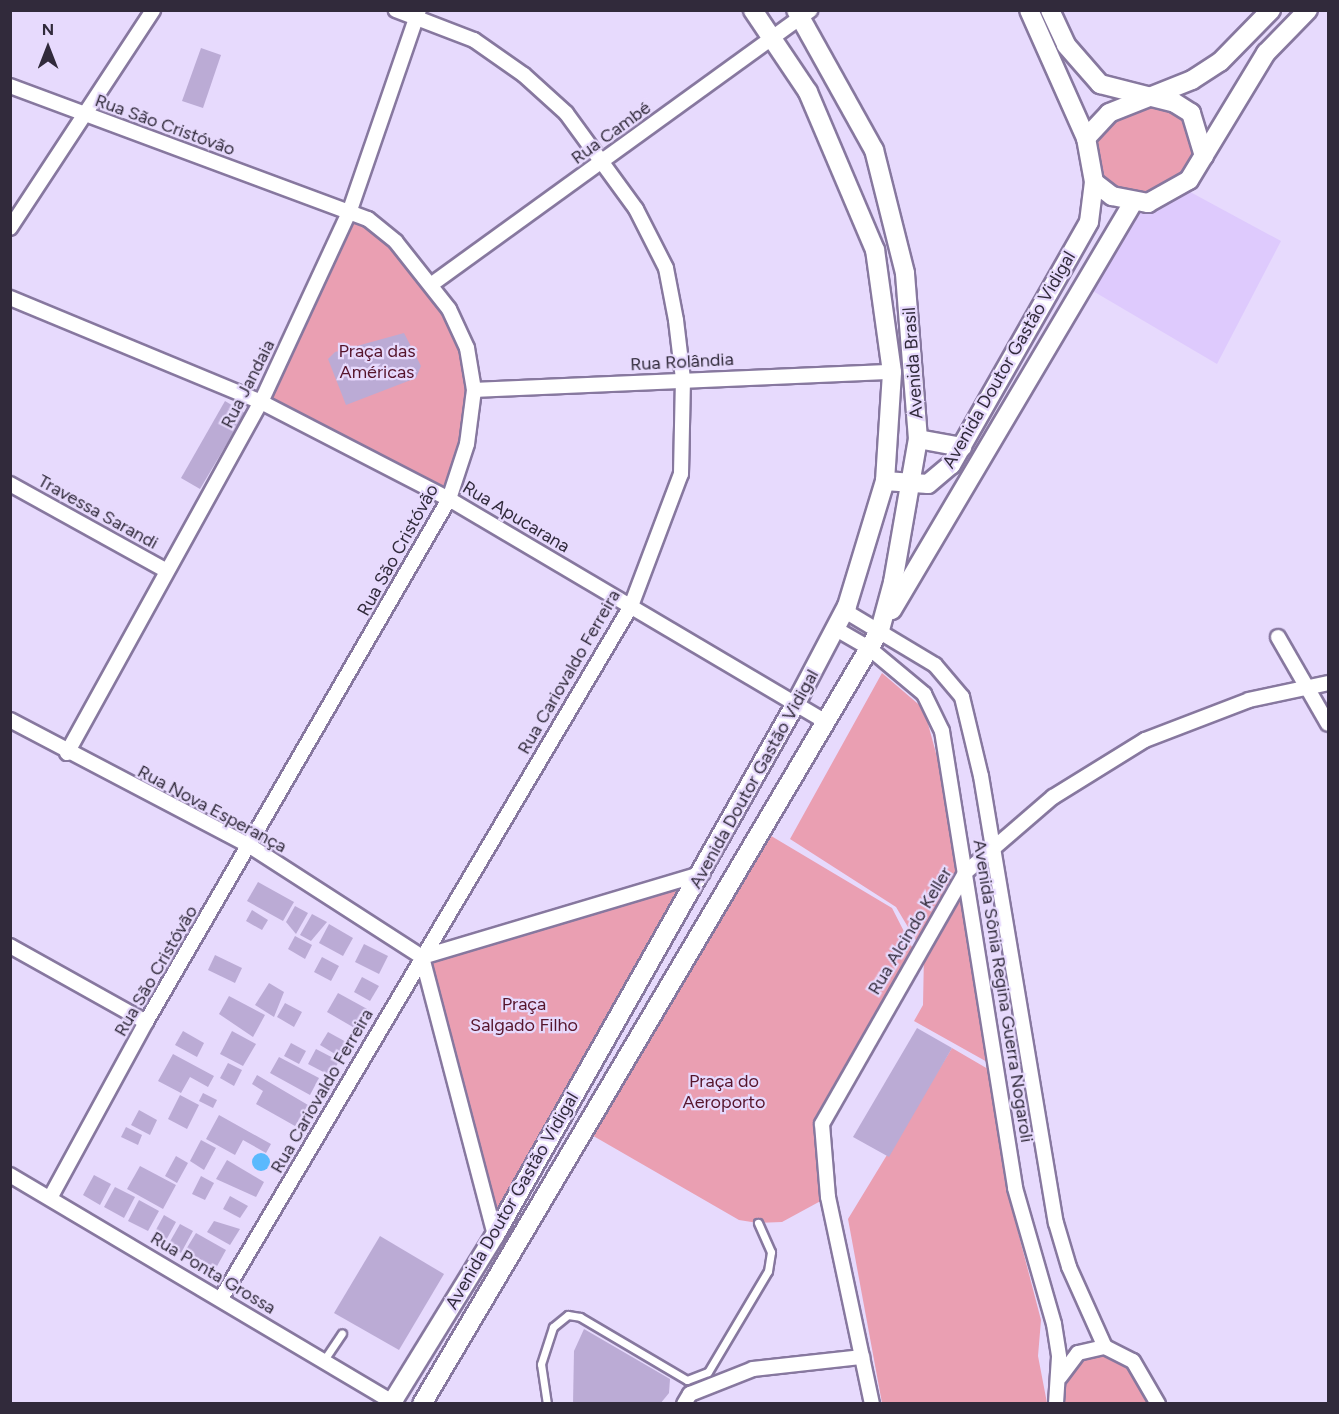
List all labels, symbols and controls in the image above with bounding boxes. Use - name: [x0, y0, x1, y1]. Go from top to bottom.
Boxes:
- north arrow: [18, 18, 78, 78]
- text: N: [42, 20, 54, 39]
- street label: Rua São Cristóvão: [92, 90, 238, 160]
- street label: Rua Cambé: [567, 97, 655, 169]
- street label: Avenida Doutor Gastão Vidigal: [938, 248, 1080, 472]
- street label: Avenida Brasil: [898, 306, 928, 420]
- street label: Rua Jandaia: [216, 336, 280, 432]
- park label: Praça das Américas: [338, 341, 416, 384]
- street label: Rua Rolândia: [630, 349, 734, 375]
- street label: Travessa Sarandi: [34, 470, 162, 554]
- street label: Rua Apucarana: [458, 477, 574, 557]
- street label: Rua São Cristóvão: [353, 480, 443, 620]
- street label: Rua Cariovaldo Ferreira: [513, 586, 625, 758]
- street label: Avenida Doutor Gastão Vidigal: [685, 666, 823, 892]
- street label: Rua Nova Esperança: [134, 761, 290, 857]
- street label: Avenida Sônia Regina Guerra Nogaroli: [968, 838, 1038, 1144]
- street label: Rua Alcindo Keller: [863, 863, 957, 999]
- street label: Rua São Cristóvão: [110, 902, 202, 1040]
- park label: Praça Salgado Filho: [470, 994, 578, 1036]
- street label: Rua Cariovaldo Ferreira: [266, 1005, 378, 1177]
- park label: Praça do Aeroporto: [683, 1071, 765, 1114]
- street label: Avenida Doutor Gastão Vidigal: [441, 1089, 583, 1313]
- street label: Rua Ponta Grossa: [146, 1227, 280, 1319]

